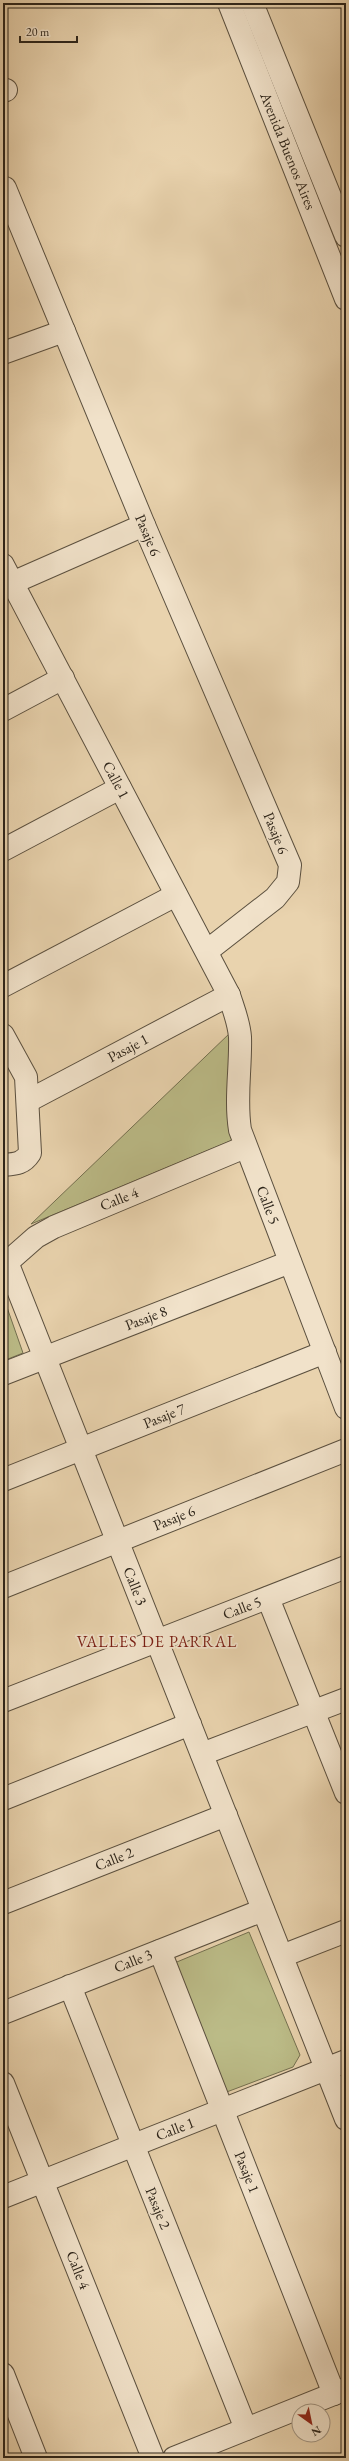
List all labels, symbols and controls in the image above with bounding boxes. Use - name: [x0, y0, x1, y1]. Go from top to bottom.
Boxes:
- scale bar: [20, 18, 77, 44]
- text: 20 m: [26, 24, 50, 40]
- street label: Avenida Buenos Aires: [256, 88, 321, 212]
- street label: Pasaje 6: [131, 511, 166, 559]
- street label: Calle 1: [99, 758, 134, 802]
- street label: Pasaje 6: [259, 809, 293, 857]
- street label: Pasaje 1: [104, 1029, 151, 1066]
- street label: Calle 4: [97, 1182, 142, 1215]
- street label: Calle 5: [252, 1183, 284, 1227]
- street label: Pasaje 8: [122, 1301, 170, 1334]
- street label: Pasaje 7: [140, 1398, 188, 1433]
- street label: Pasaje 6: [150, 1501, 198, 1535]
- street label: Calle 3: [119, 1564, 152, 1608]
- street label: Calle 5: [220, 1592, 264, 1624]
- district label: VALLES DE PARRAL: [77, 1631, 237, 1652]
- street label: Calle 2: [92, 1842, 137, 1875]
- street label: Calle 3: [111, 1944, 155, 1977]
- street label: Calle 1: [153, 2113, 197, 2145]
- street label: Pasaje 1: [230, 2148, 264, 2196]
- street label: Pasaje 2: [141, 2184, 176, 2232]
- street label: Calle 4: [62, 2248, 95, 2293]
- north arrow: [291, 2403, 331, 2443]
- text: N: [309, 2423, 324, 2440]

